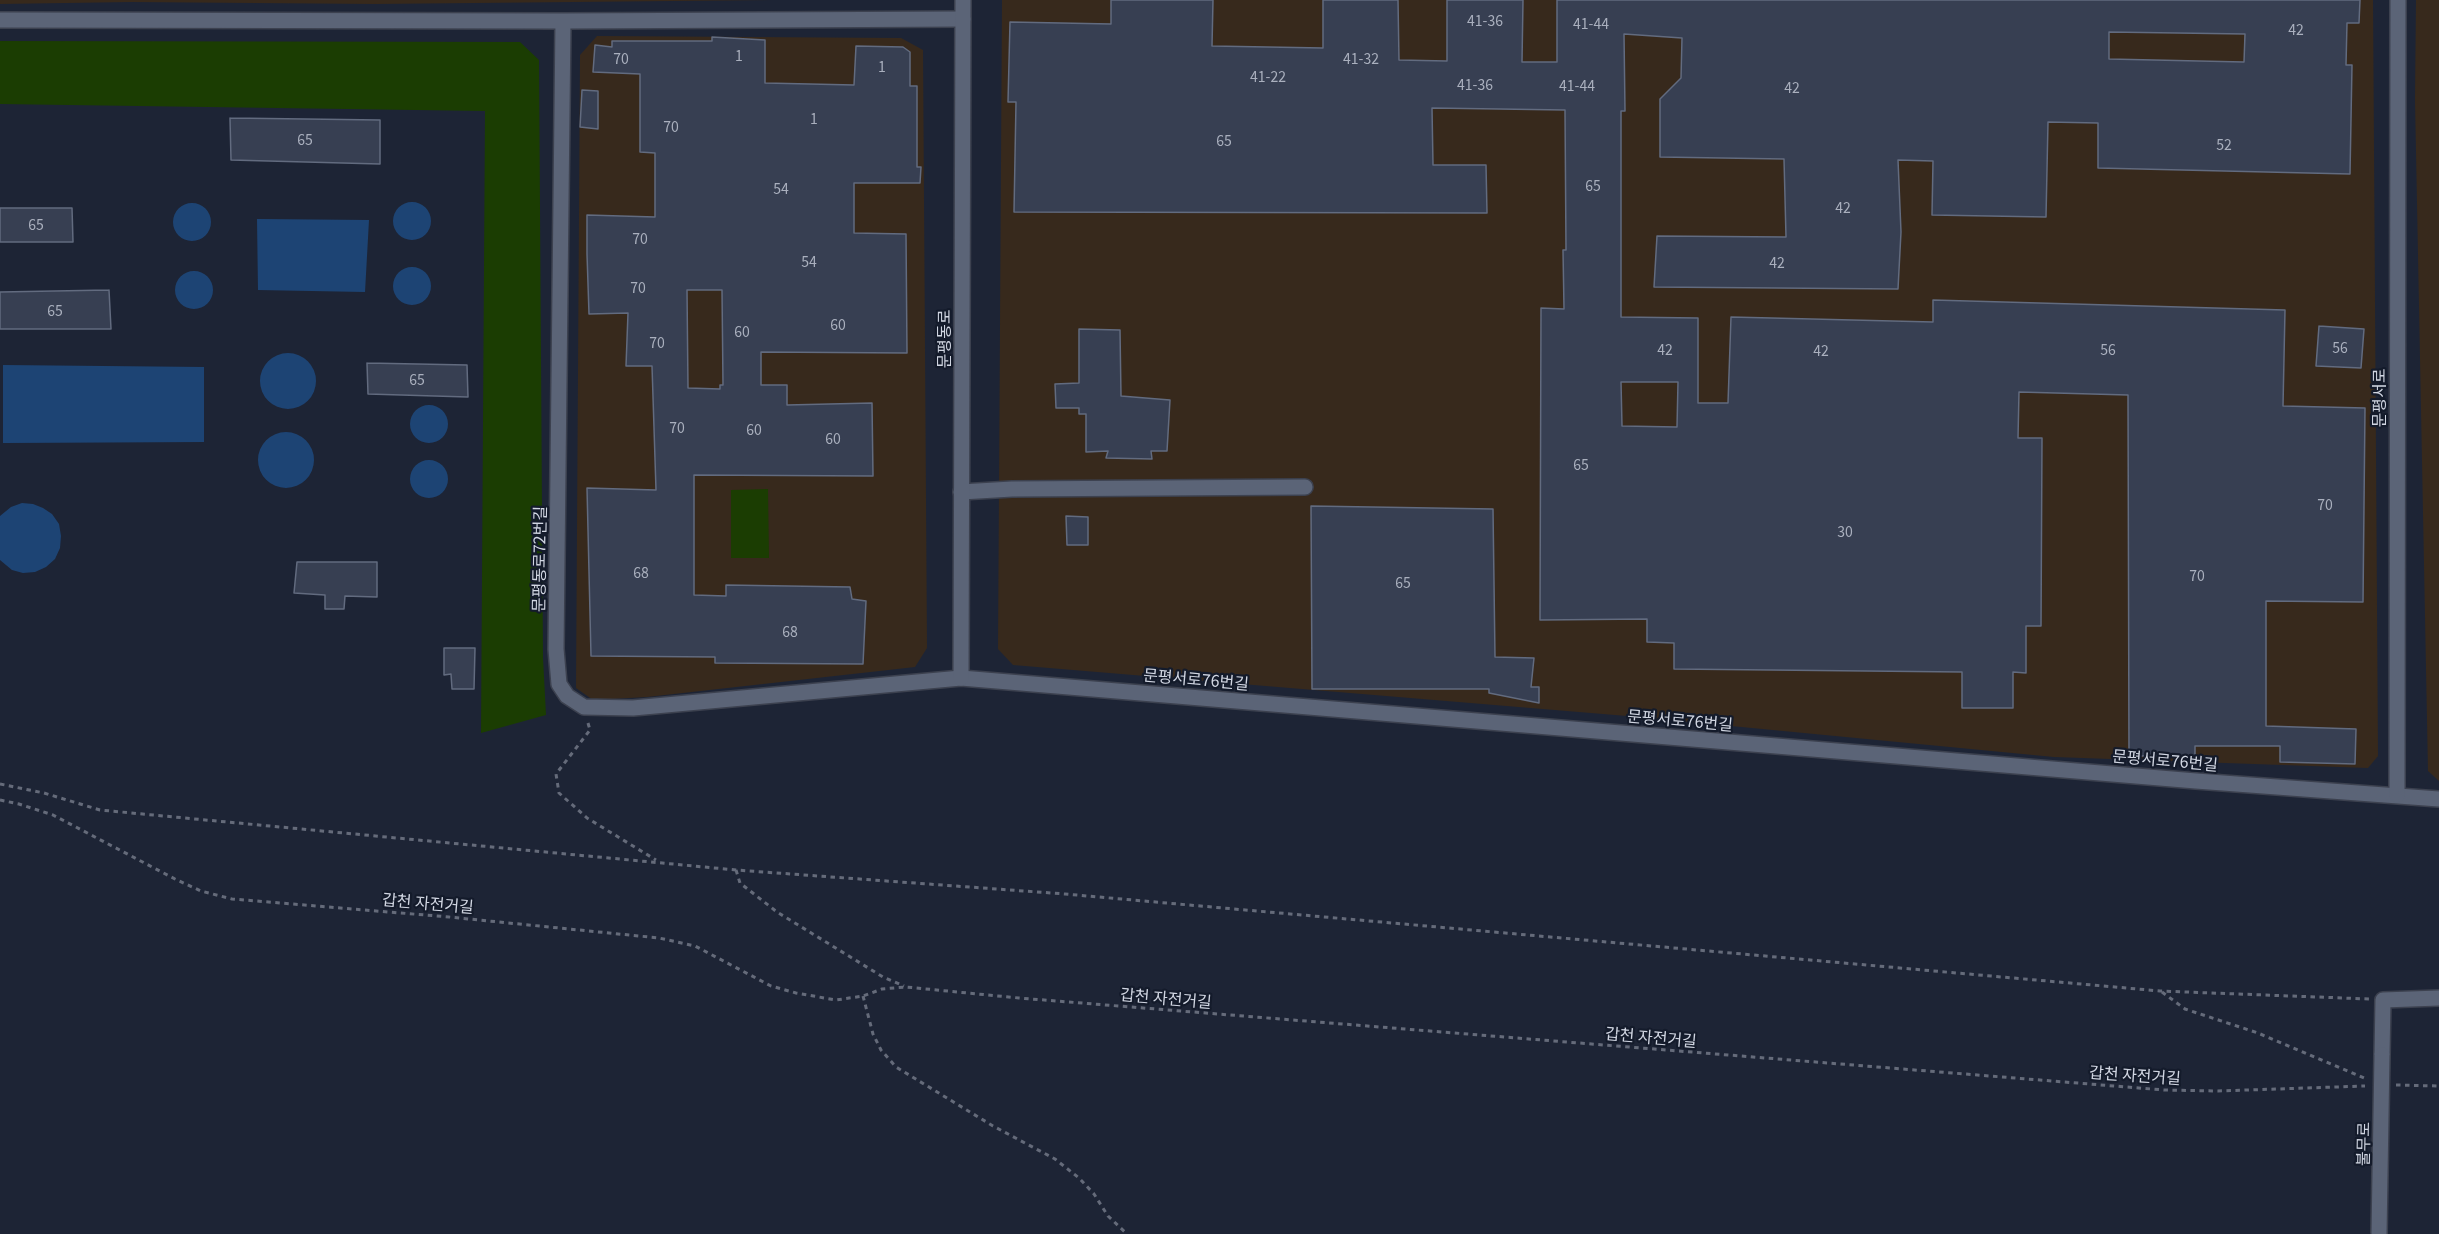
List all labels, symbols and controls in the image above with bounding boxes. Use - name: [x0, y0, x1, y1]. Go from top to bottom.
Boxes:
- house number: 41-36: [1467, 13, 1503, 29]
- house number: 41-44: [1573, 16, 1609, 32]
- house number: 42: [2288, 22, 2304, 38]
- house number: 1: [735, 48, 743, 64]
- house number: 70: [613, 51, 629, 67]
- house number: 41-32: [1343, 51, 1379, 67]
- house number: 1: [878, 59, 886, 75]
- house number: 41-22: [1250, 69, 1286, 85]
- house number: 41-36: [1457, 77, 1493, 93]
- house number: 41-44: [1559, 78, 1595, 94]
- house number: 42: [1784, 80, 1800, 96]
- house number: 1: [810, 111, 818, 127]
- house number: 70: [663, 119, 679, 135]
- house number: 65: [297, 132, 313, 148]
- house number: 65: [1216, 133, 1232, 149]
- house number: 52: [2216, 137, 2232, 153]
- house number: 65: [1585, 178, 1601, 194]
- house number: 54: [773, 181, 789, 197]
- house number: 42: [1835, 200, 1851, 216]
- house number: 65: [28, 217, 44, 233]
- house number: 70: [632, 231, 648, 247]
- house number: 54: [801, 254, 817, 270]
- house number: 42: [1769, 255, 1785, 271]
- house number: 70: [630, 280, 646, 296]
- house number: 65: [47, 303, 63, 319]
- street label: 문평동로: [934, 310, 954, 368]
- house number: 60: [830, 317, 846, 333]
- house number: 60: [734, 324, 750, 340]
- house number: 70: [649, 335, 665, 351]
- house number: 56: [2332, 340, 2348, 356]
- house number: 42: [1657, 342, 1673, 358]
- house number: 56: [2100, 342, 2116, 358]
- house number: 42: [1813, 343, 1829, 359]
- street label: 문평서로: [2369, 369, 2389, 427]
- house number: 65: [409, 372, 425, 388]
- house number: 70: [669, 420, 685, 436]
- house number: 60: [746, 422, 762, 438]
- house number: 60: [825, 431, 841, 447]
- house number: 65: [1573, 457, 1589, 473]
- house number: 70: [2317, 497, 2333, 513]
- street label: 문평동로72번길: [528, 506, 550, 612]
- house number: 30: [1837, 524, 1853, 540]
- house number: 68: [633, 565, 649, 581]
- house number: 70: [2189, 568, 2205, 584]
- house number: 65: [1395, 575, 1411, 591]
- house number: 68: [782, 624, 798, 640]
- street label: 문평서로76번길: [1142, 665, 1250, 693]
- street label: 문평서로76번길: [1626, 706, 1734, 734]
- street label: 문평서로76번길: [2111, 746, 2219, 774]
- street label: 갑천 자전거길: [381, 889, 475, 917]
- street label: 갑천 자전거길: [1119, 984, 1213, 1012]
- street label: 갑천 자전거길: [1604, 1023, 1698, 1051]
- street label: 갑천 자전거길: [2088, 1062, 2182, 1088]
- street label: 불무로: [2353, 1122, 2373, 1166]

